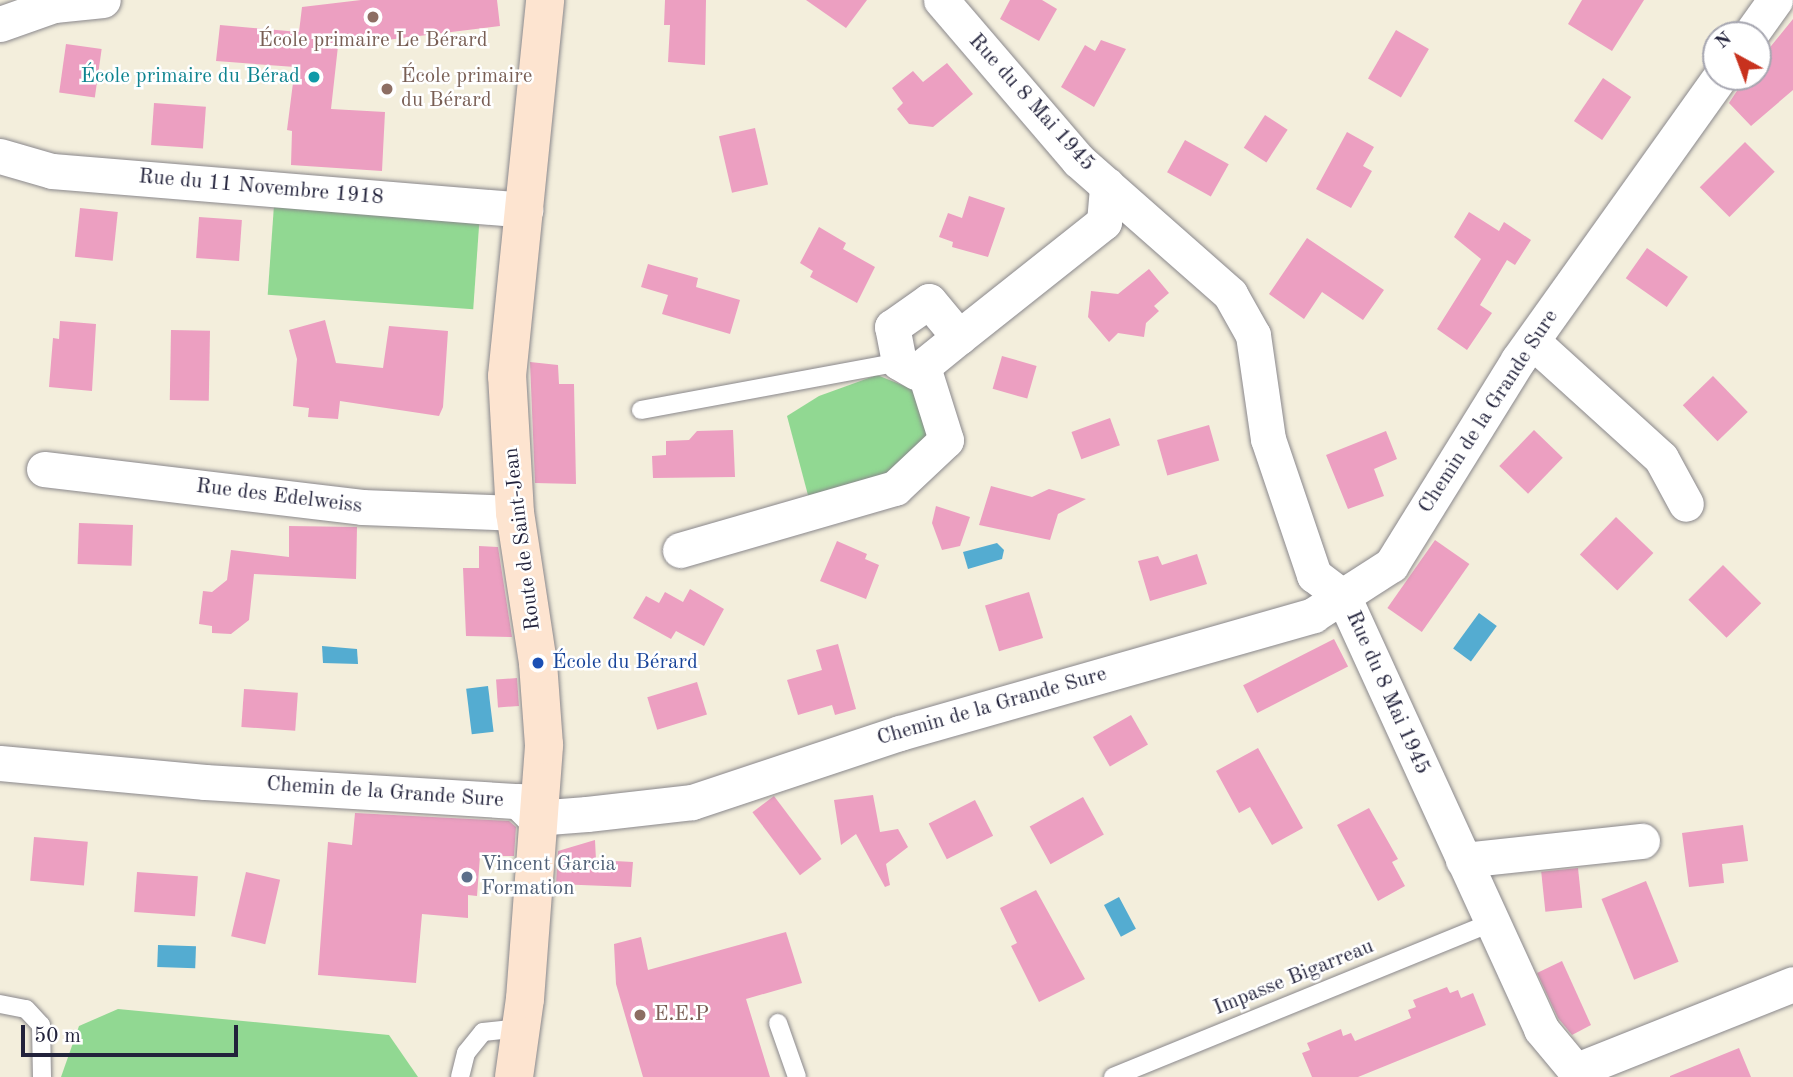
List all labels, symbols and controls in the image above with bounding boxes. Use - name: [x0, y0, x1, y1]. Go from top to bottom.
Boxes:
- marker: École primaire Le Bérard: [365, 9, 381, 25]
- north arrow: [1702, 21, 1772, 91]
- place label: École primaire Le Bérard: [258, 28, 488, 54]
- street label: Rue du 8 Mai 1945: [963, 29, 1099, 177]
- text: N: [1712, 29, 1736, 53]
- place label: École primaire du Bérad: [81, 64, 300, 90]
- place label: École primaire du Bérard: [401, 64, 532, 114]
- marker: École primaire du Bérad: [306, 69, 322, 85]
- marker: École primaire du Bérard: [379, 81, 395, 97]
- street label: Rue du 11 Novembre 1918: [137, 165, 385, 211]
- street label: Chemin de la Grande Sure: [1414, 306, 1564, 518]
- street label: Route de Saint-Jean: [499, 446, 547, 632]
- street label: Rue des Edelweiss: [195, 474, 363, 520]
- street label: Rue du 8 Mai 1945: [1340, 607, 1434, 779]
- place label: École du Bérard: [552, 650, 698, 676]
- marker: École du Bérard: [530, 655, 546, 671]
- street label: Chemin de la Grande Sure: [874, 662, 1110, 752]
- street label: Chemin de la Grande Sure: [266, 772, 504, 814]
- place label: Vincent Garcia Formation: [481, 852, 616, 902]
- marker: Vincent Garcia Formation: [459, 869, 475, 885]
- street label: Impasse Bigarreau: [1210, 934, 1378, 1022]
- place label: E.E.P: [654, 1002, 709, 1028]
- marker: E.E.P: [632, 1007, 648, 1023]
- scale bar: [24, 1010, 242, 1054]
- text: 50 m: [34, 1026, 81, 1047]

